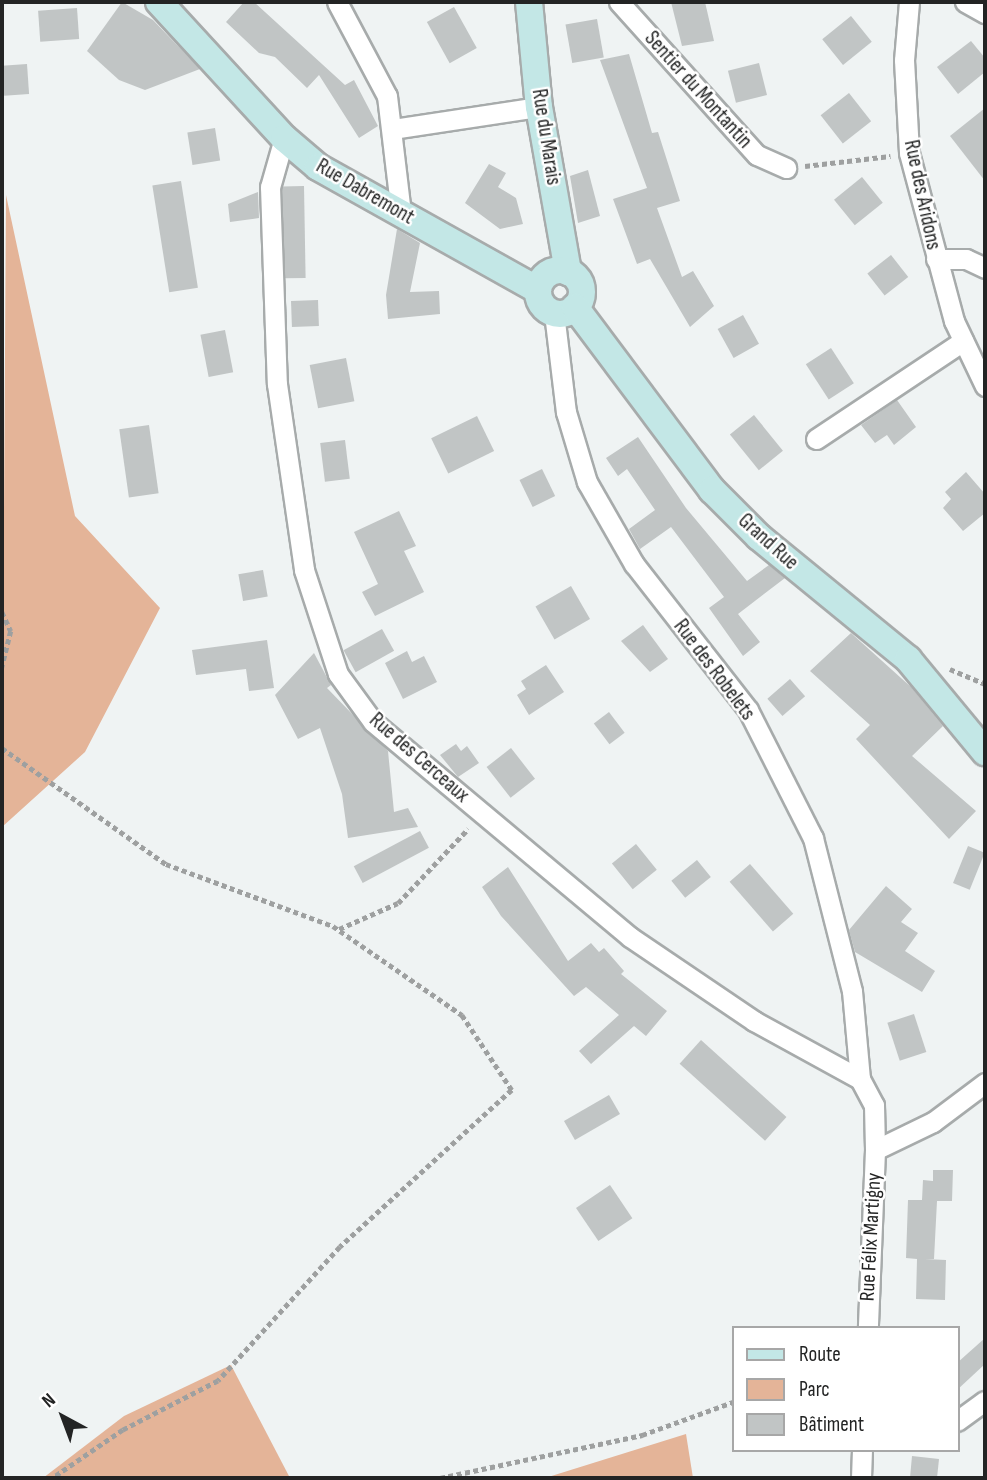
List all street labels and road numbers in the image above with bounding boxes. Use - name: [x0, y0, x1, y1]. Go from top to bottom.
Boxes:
- street label: Sentier du Montantin: [639, 26, 757, 154]
- street label: Rue du Marais: [526, 87, 566, 187]
- street label: Rue des Aridons: [898, 138, 946, 252]
- street label: Rue Dabremont: [311, 154, 419, 230]
- street label: Grand Rue: [733, 508, 803, 576]
- street label: Rue des Robelets: [668, 615, 760, 725]
- street label: Rue des Cerceaux: [364, 708, 474, 808]
- street label: Rue Félix Martigny: [855, 1172, 887, 1302]

